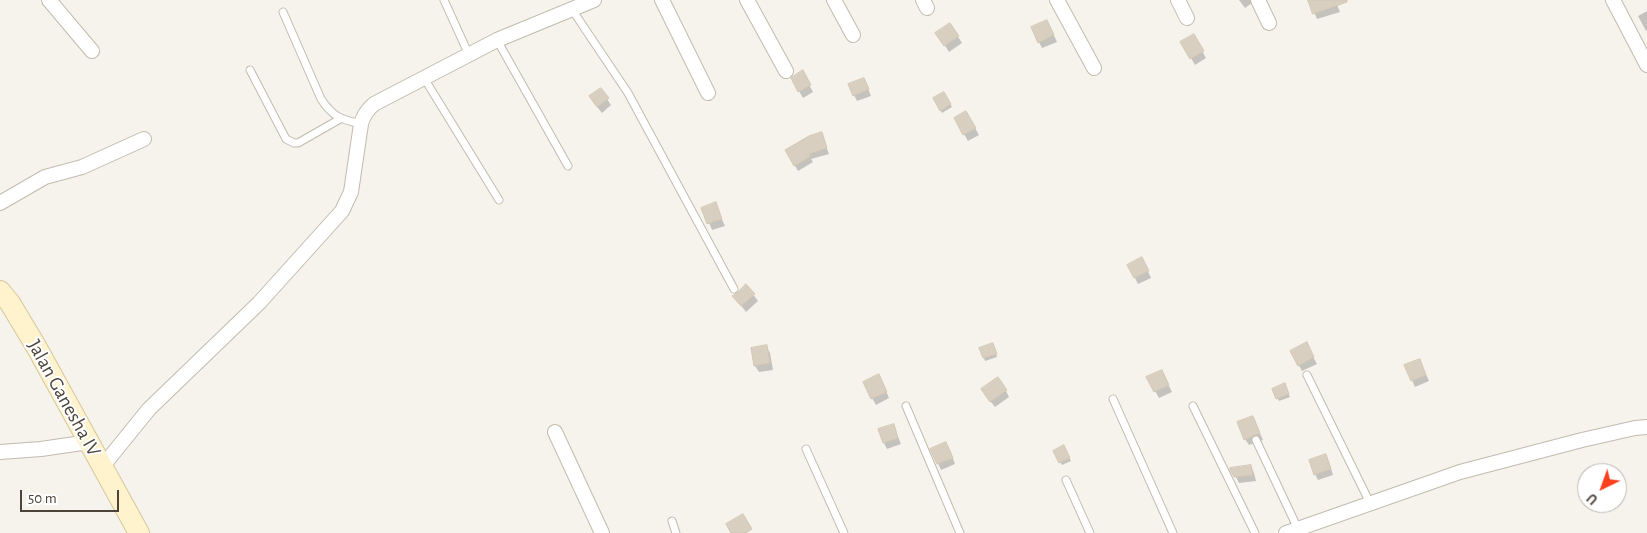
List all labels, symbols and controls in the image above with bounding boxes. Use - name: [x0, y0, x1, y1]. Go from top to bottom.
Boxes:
- street label: Jalan Ganesha IV: [22, 335, 106, 461]
- north arrow: [1577, 463, 1627, 513]
- scale bar: [22, 480, 121, 512]
- text: U: [1585, 490, 1601, 507]
- text: 50 m: [28, 491, 57, 506]

